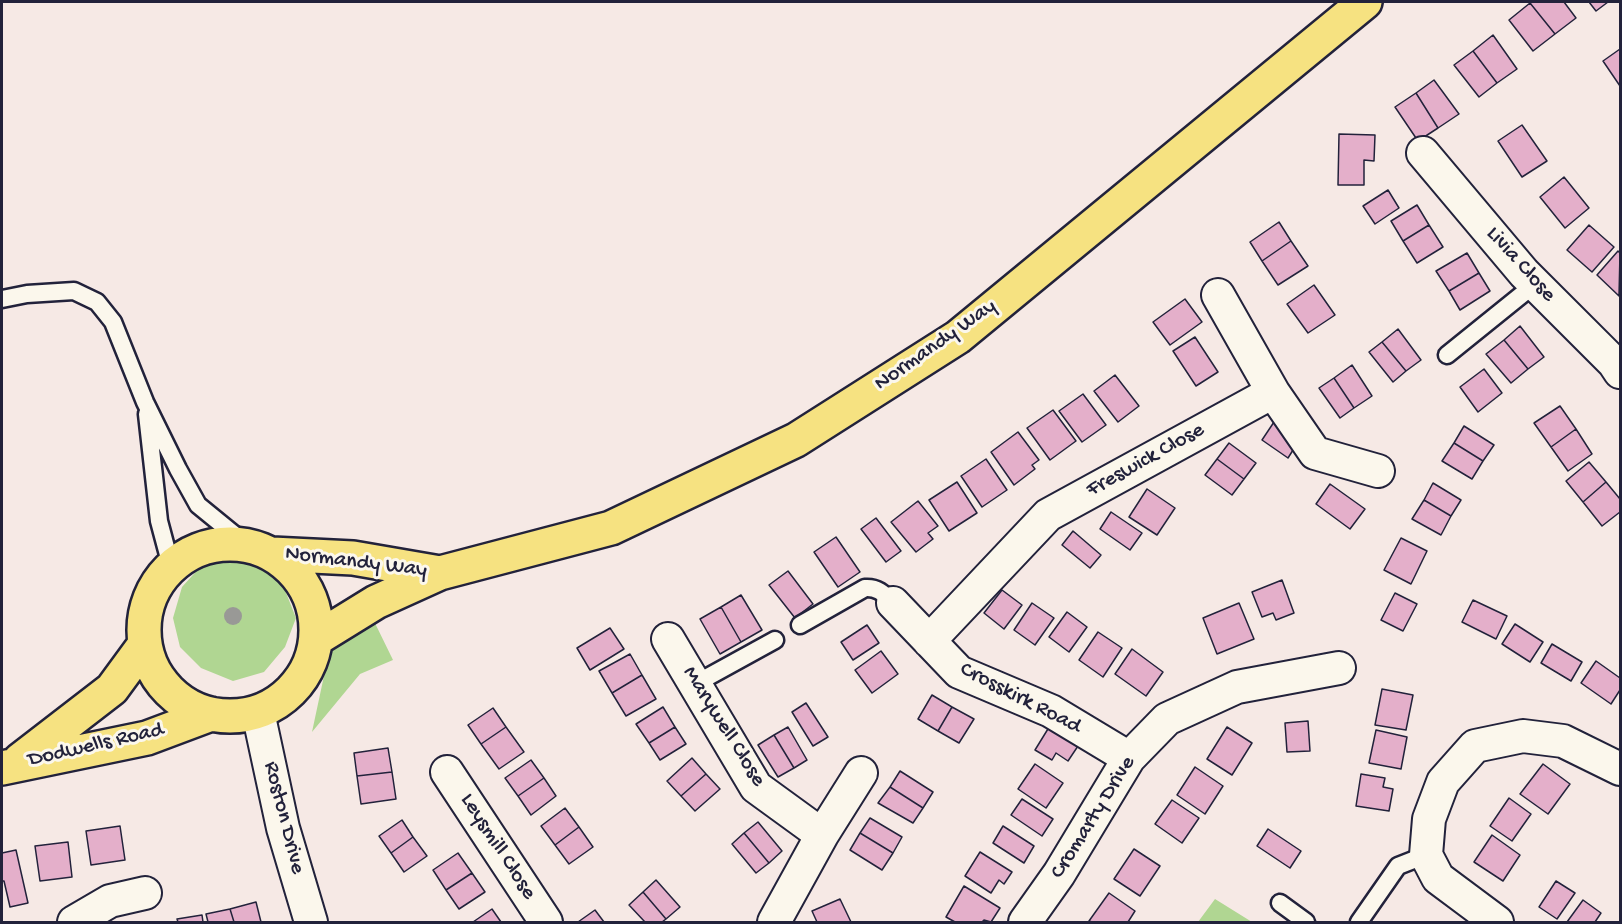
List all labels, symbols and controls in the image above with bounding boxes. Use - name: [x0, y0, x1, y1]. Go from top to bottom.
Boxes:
- street label: Livia Close: [1479, 222, 1561, 308]
- street label: Normandy Way: [870, 294, 1002, 398]
- street label: Freswick Close: [1083, 418, 1209, 504]
- street label: Normandy Way: [284, 541, 428, 585]
- street label: Crosskirk Road: [955, 657, 1085, 741]
- street label: Marywell Close: [675, 662, 771, 792]
- street label: Dodwells Road: [26, 718, 166, 774]
- street label: Cromarty Drive: [1046, 752, 1142, 884]
- street label: Roston Drive: [256, 759, 310, 877]
- street label: Leysmill Close: [453, 789, 541, 905]

